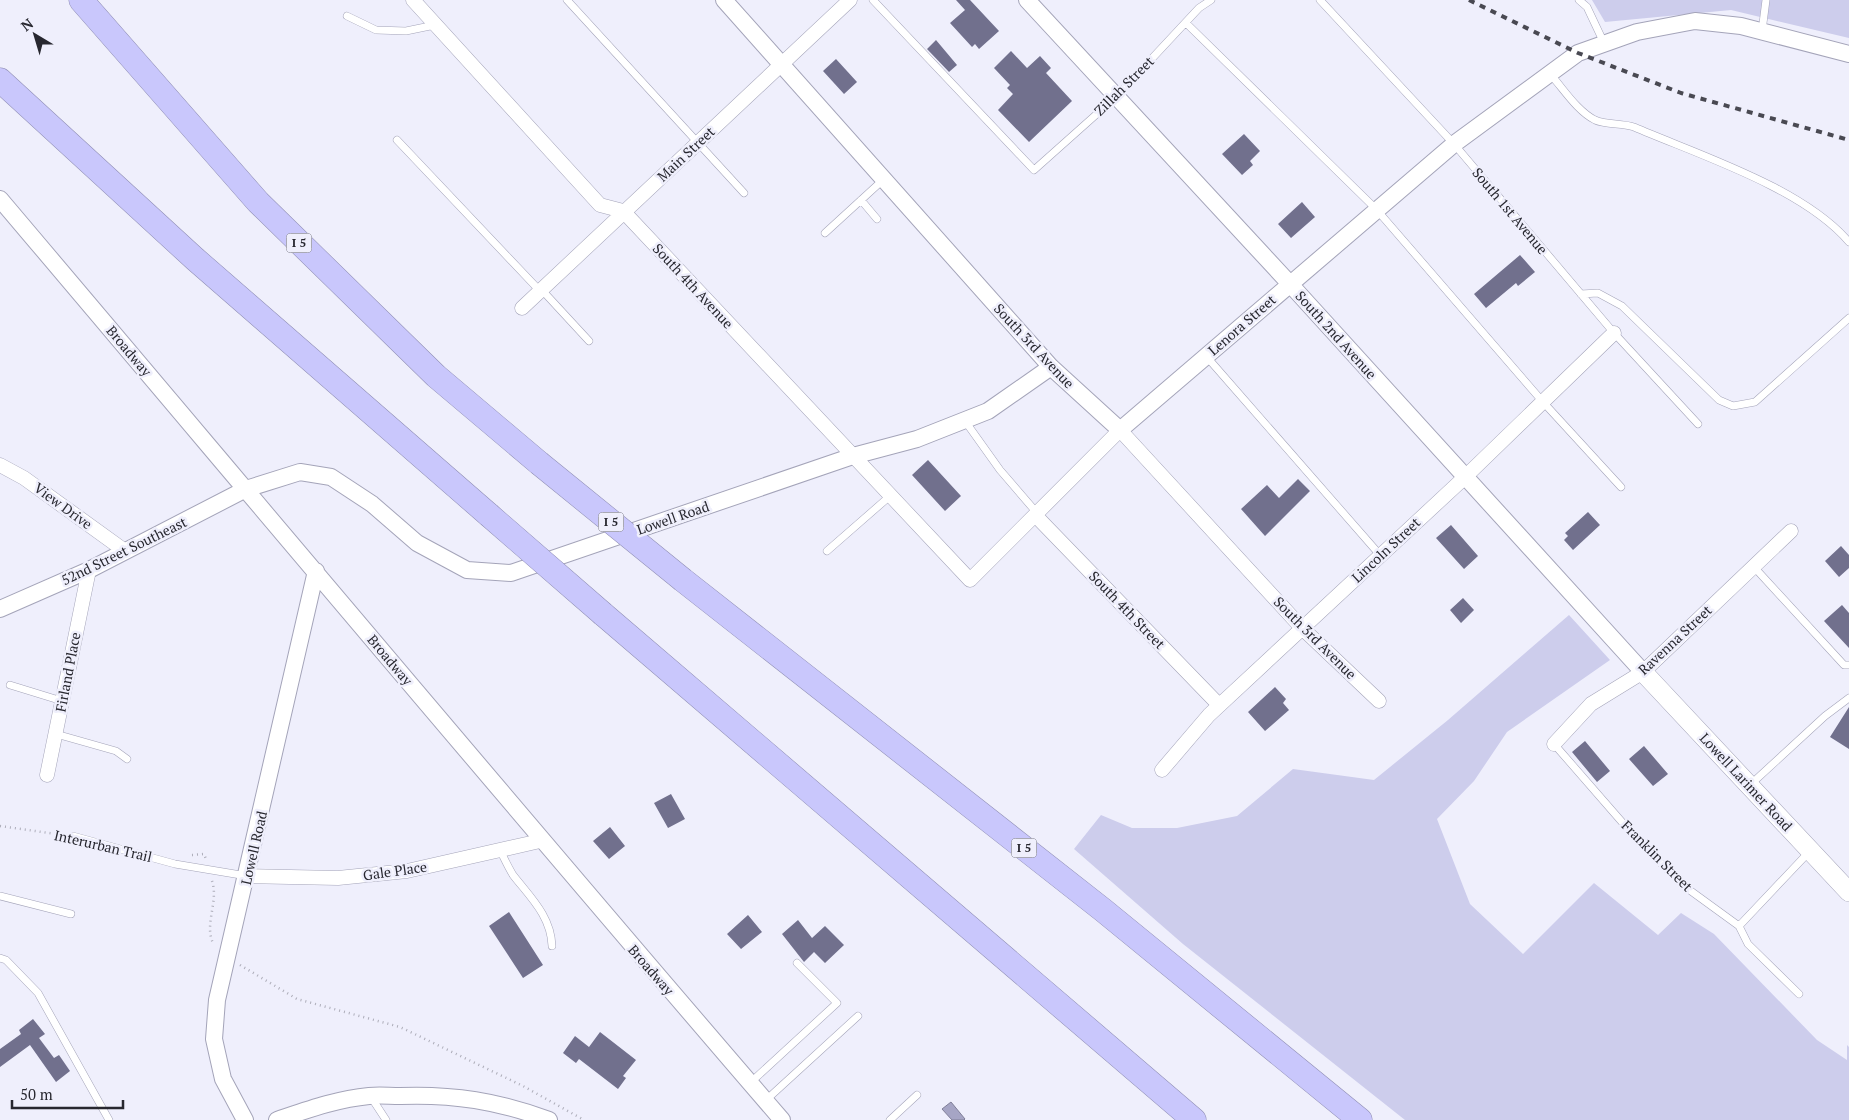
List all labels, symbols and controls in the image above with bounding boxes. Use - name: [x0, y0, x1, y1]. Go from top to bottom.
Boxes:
- north arrow: [10, 10, 60, 60]
- text: N: [17, 13, 37, 35]
- street label: Zillah Street: [1090, 51, 1158, 120]
- street label: Main Street: [653, 121, 719, 185]
- street label: South 1st Avenue: [1468, 163, 1552, 258]
- road number: I 5: [286, 234, 312, 252]
- street label: South 4th Avenue: [649, 239, 738, 332]
- street label: South 2nd Avenue: [1292, 286, 1381, 383]
- street label: Lenora Street: [1204, 289, 1280, 359]
- street label: South 3rd Avenue: [990, 299, 1079, 392]
- street label: Broadway: [103, 321, 157, 381]
- street label: View Drive: [30, 478, 96, 533]
- street label: Lowell Road: [634, 496, 712, 539]
- street label: 52nd Street Southeast: [58, 512, 190, 589]
- road number: I 5: [598, 512, 624, 532]
- street label: Lincoln Street: [1347, 512, 1425, 586]
- street label: South 4th Street: [1085, 566, 1170, 653]
- street label: South 3rd Avenue: [1270, 592, 1361, 683]
- street label: Ravenna Street: [1634, 600, 1716, 679]
- street label: Firland Place: [50, 630, 85, 713]
- street label: Broadway: [364, 630, 418, 690]
- street label: Lowell Larimer Road: [1696, 729, 1797, 835]
- street label: Lowell Road: [236, 809, 271, 887]
- street label: Franklin Street: [1618, 816, 1698, 896]
- street label: Interurban Trail: [52, 825, 154, 866]
- road number: I 5: [1012, 838, 1036, 858]
- street label: Gale Place: [362, 857, 428, 884]
- street label: Broadway: [624, 940, 679, 1000]
- scale bar: [12, 1078, 124, 1110]
- text: 50 m: [20, 1084, 53, 1104]

